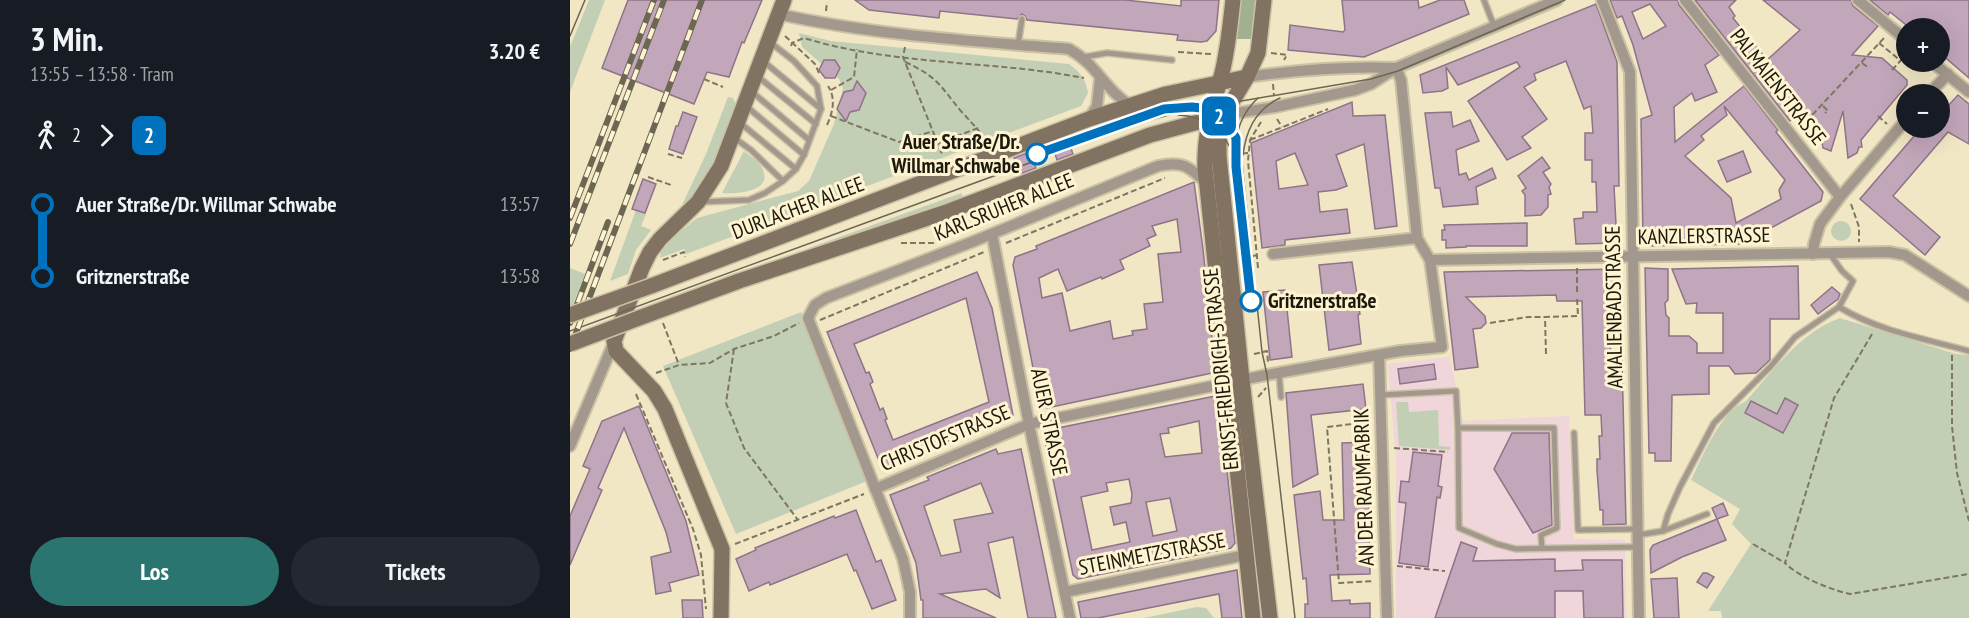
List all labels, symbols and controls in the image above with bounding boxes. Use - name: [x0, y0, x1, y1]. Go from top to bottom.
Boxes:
- text: 3 Min.: [30, 17, 104, 60]
- map controls: [1896, 18, 1950, 138]
- button: +: [1896, 18, 1950, 72]
- street label: PALMAIENSTRASSE: [1725, 23, 1832, 150]
- text: 3.20 €: [489, 37, 540, 65]
- text: 13:55 – 13:58 · Tram: [30, 61, 174, 87]
- button: −: [1896, 84, 1950, 138]
- line badge: 2: [1200, 96, 1238, 136]
- text: 2: [1214, 103, 1224, 130]
- icon: walk: [30, 119, 63, 152]
- icon: forward: [90, 119, 123, 152]
- text: 2: [72, 122, 81, 148]
- text: 2: [144, 122, 154, 149]
- place label: Auer Straße/Dr. Willmar Schwabe: [890, 128, 1020, 179]
- marker: Auer Straße/Dr. Willmar Schwabe: [1026, 143, 1048, 165]
- street label: KARLSRUHER ALLEE: [930, 166, 1078, 247]
- street label: DURLACHER ALLEE: [728, 170, 868, 245]
- text: Auer Straße/Dr. Willmar Schwabe: [76, 190, 337, 218]
- text: 13:57: [500, 191, 540, 217]
- street label: KANZLERSTRASSE: [1637, 221, 1771, 250]
- street label: AMALIENBADSTRASSE: [1599, 225, 1628, 389]
- text: Gritznerstraße: [76, 262, 190, 290]
- text: 13:58: [500, 263, 540, 289]
- street label: ERNST-FRIEDRICH-STRASSE: [1196, 267, 1245, 472]
- place label: Gritznerstraße: [1268, 287, 1377, 314]
- marker: Gritznerstraße: [1240, 290, 1262, 312]
- street label: AUER STRASSE: [1025, 366, 1074, 478]
- street label: CHRISTOFSTRASSE: [876, 398, 1014, 477]
- street label: AN DER RAUMFABRIK: [1347, 408, 1380, 566]
- street label: STEINMETZSTRASSE: [1076, 526, 1228, 581]
- button: Los: [30, 537, 279, 606]
- button: Tickets: [291, 537, 540, 606]

